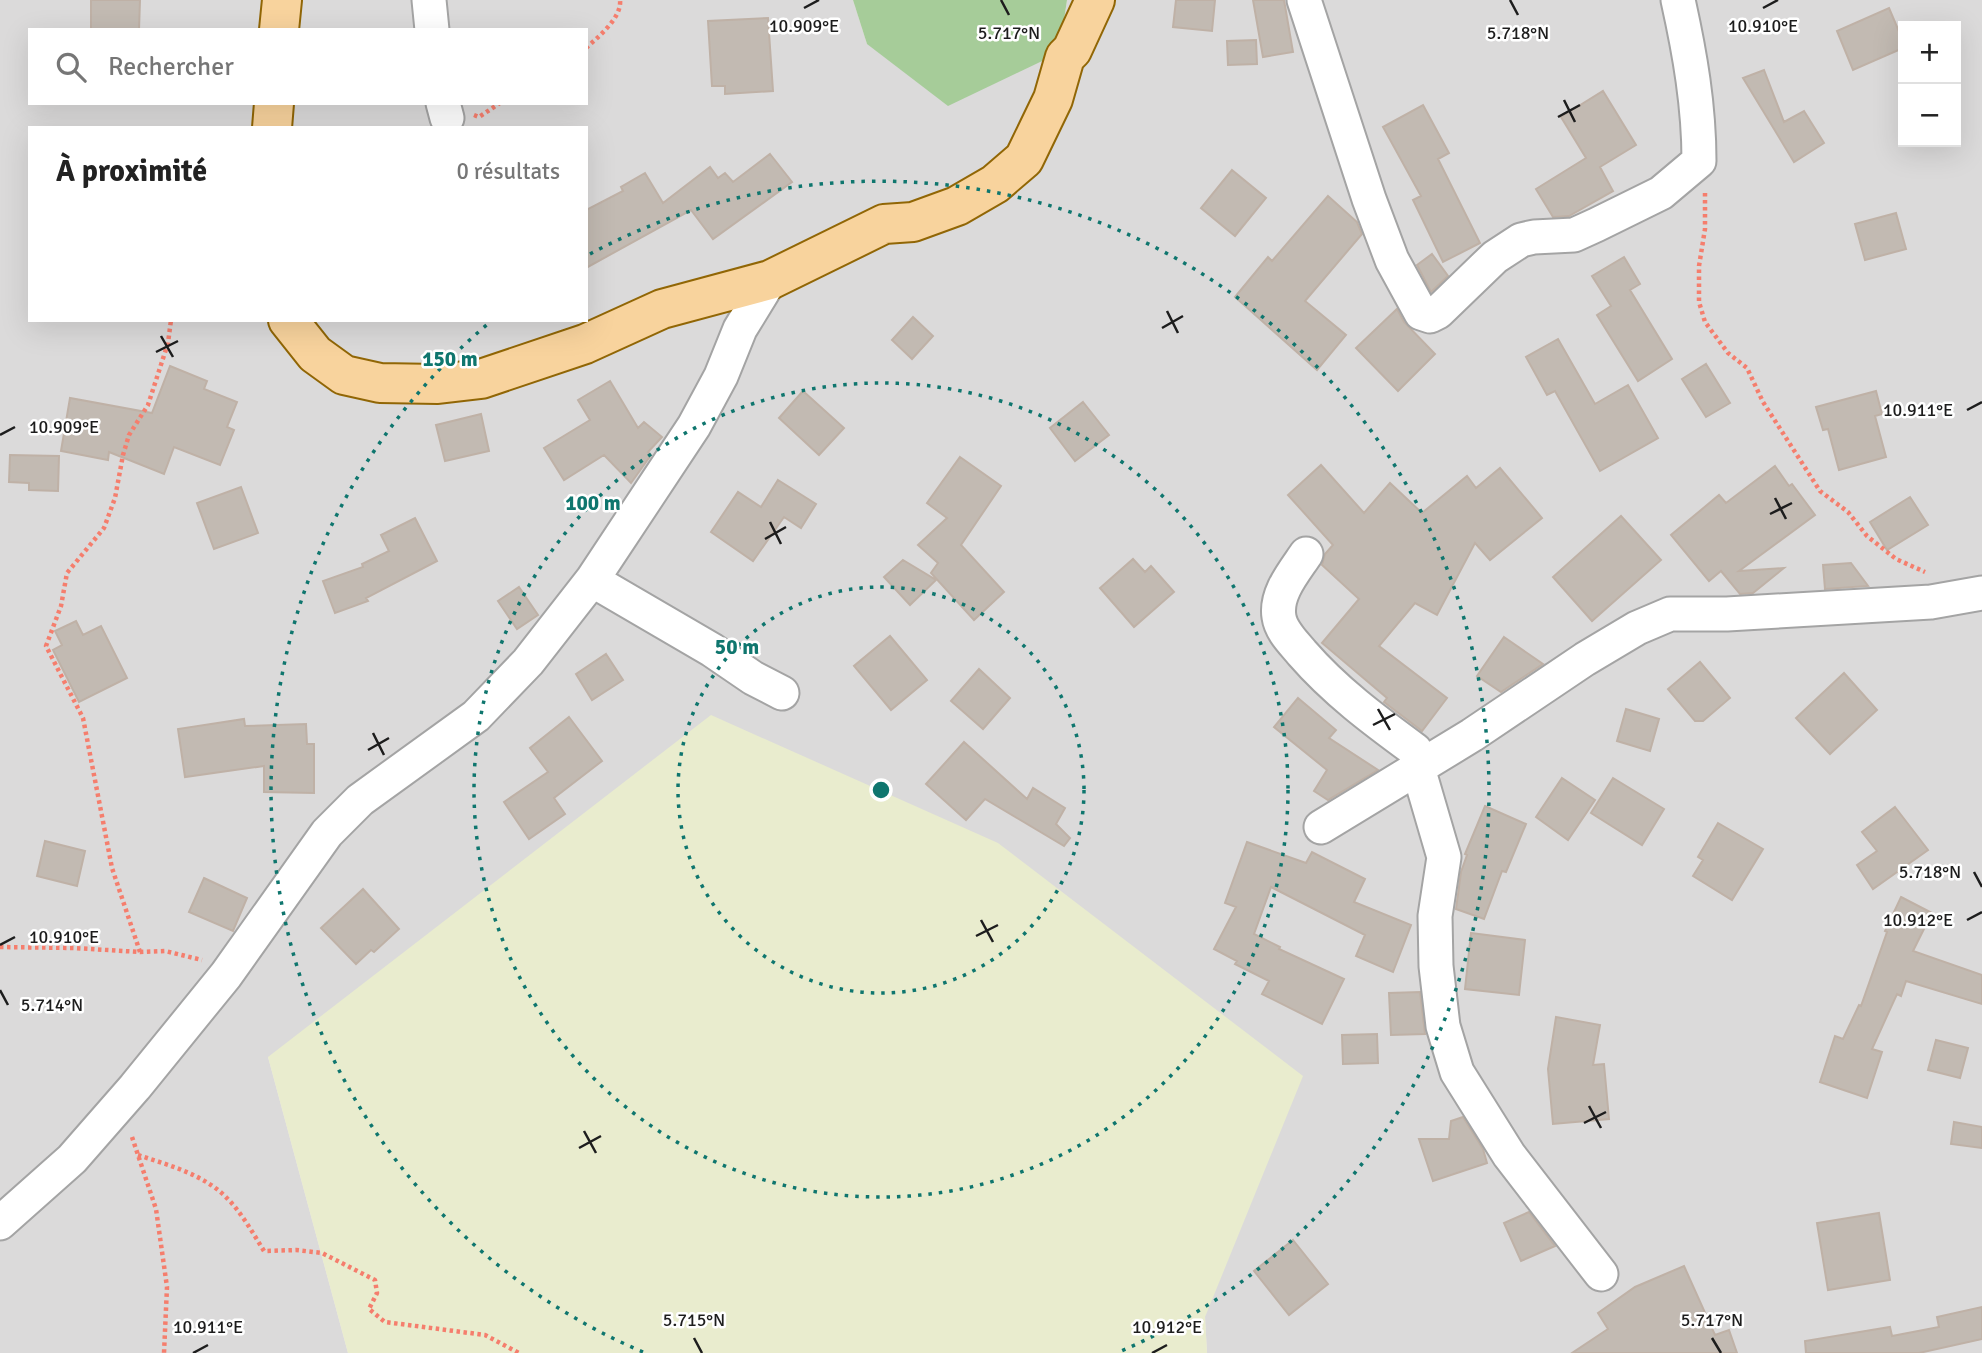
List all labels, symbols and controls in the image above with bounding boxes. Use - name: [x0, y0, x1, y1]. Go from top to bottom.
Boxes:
- text: 10.909°E: [769, 15, 839, 37]
- text: 10.910°E: [1728, 15, 1798, 37]
- map controls: [1898, 21, 1961, 147]
- button: +: [1898, 21, 1961, 84]
- text: 5.717°N: [978, 22, 1040, 44]
- text: 5.718°N: [1487, 22, 1549, 44]
- search box: [28, 28, 588, 105]
- icon: search: [52, 48, 90, 86]
- text: Rechercher: [108, 51, 234, 83]
- button: −: [1898, 84, 1961, 147]
- text: À proximité: [56, 153, 207, 190]
- text: 0 résultats: [456, 157, 560, 186]
- text: 150 m: [422, 346, 478, 372]
- text: 10.911°E: [1883, 399, 1953, 421]
- text: 10.909°E: [29, 416, 99, 438]
- text: 100 m: [565, 490, 621, 516]
- text: 50 m: [715, 634, 759, 660]
- centre of rings: [869, 778, 893, 802]
- text: 5.718°N: [1899, 861, 1961, 883]
- text: 10.912°E: [1883, 909, 1953, 931]
- text: 10.910°E: [29, 926, 99, 948]
- text: 5.714°N: [21, 994, 83, 1016]
- text: 5.715°N: [663, 1309, 725, 1331]
- text: 5.717°N: [1681, 1309, 1743, 1331]
- text: 10.911°E: [173, 1316, 243, 1338]
- text: 10.912°E: [1132, 1316, 1202, 1338]

